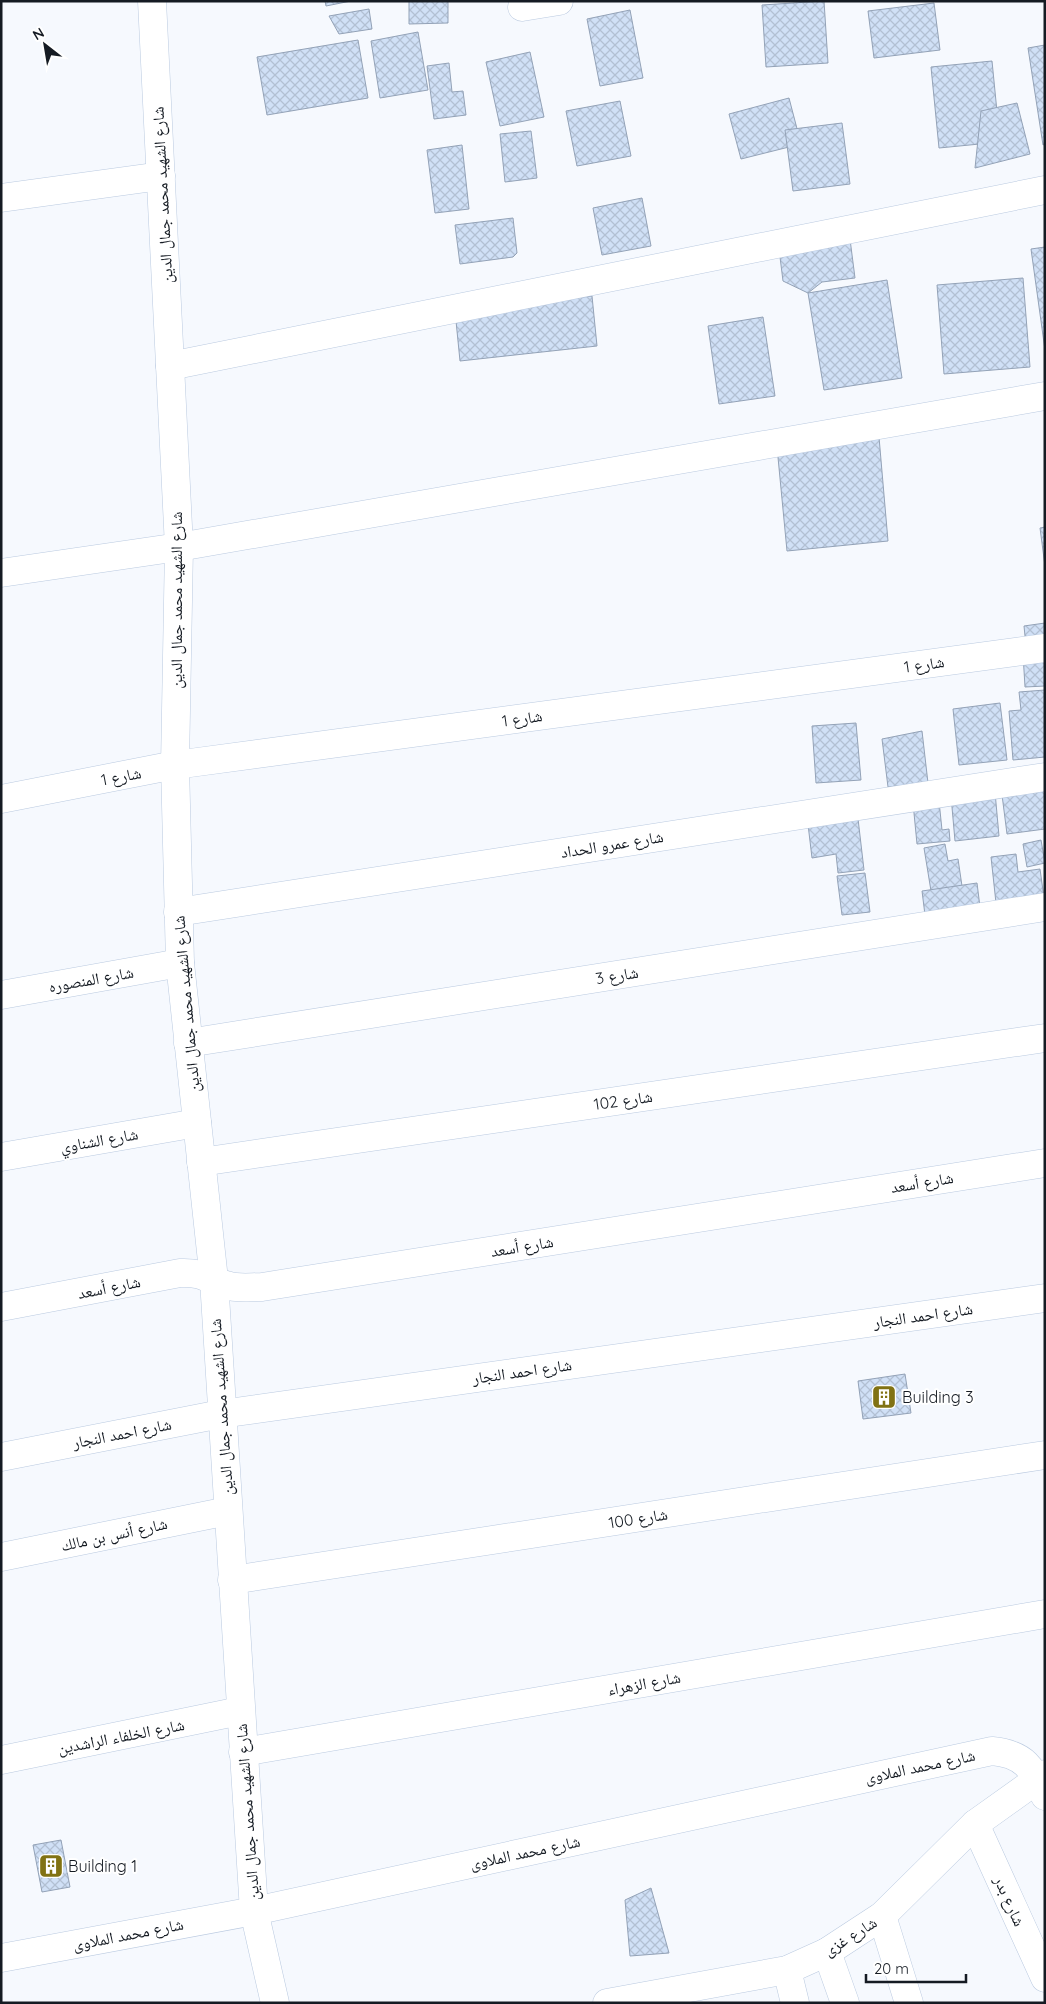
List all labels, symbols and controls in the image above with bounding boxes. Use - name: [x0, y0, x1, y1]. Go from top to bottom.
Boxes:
- north arrow: [20, 20, 70, 70]
- text: N: [29, 23, 47, 44]
- street label: شارع الشهيد محمد جمال الدين: [147, 106, 178, 284]
- street label: شارع الشهيد محمد جمال الدين: [166, 511, 187, 689]
- street label: شارع 1: [902, 651, 946, 678]
- street label: شارع 1: [500, 705, 544, 732]
- street label: شارع 1: [99, 762, 143, 791]
- street label: شارع عمرو الحداد: [559, 826, 665, 863]
- street label: شارع الشهيد محمد جمال الدين: [168, 915, 205, 1093]
- street label: شارع المنصوره: [47, 962, 135, 997]
- street label: شارع 3: [594, 962, 640, 989]
- street label: شارع 102: [592, 1086, 654, 1115]
- street label: شارع الشناوي: [59, 1123, 140, 1160]
- street label: شارع أسعد: [889, 1167, 955, 1198]
- street label: شارع أسعد: [489, 1231, 555, 1262]
- street label: شارع أسعد: [76, 1271, 142, 1304]
- street label: شارع احمد النجار: [871, 1298, 974, 1333]
- street label: شارع الشهيد محمد جمال الدين: [205, 1318, 238, 1496]
- street label: شارع احمد النجار: [470, 1354, 573, 1389]
- building icon: Building 3: [871, 1384, 897, 1410]
- place label: Building 3: [902, 1387, 974, 1407]
- street label: شارع احمد النجار: [70, 1414, 173, 1454]
- street label: شارع 100: [607, 1503, 669, 1534]
- street label: شارع أنس بن مالك: [59, 1513, 169, 1556]
- street label: شارع الزهراء: [606, 1667, 682, 1700]
- street label: شارع الخلفاء الراشدين: [56, 1714, 186, 1759]
- street label: شارع الشهيد محمد جمال الدين: [231, 1723, 264, 1901]
- street label: شارع محمد الملاوى: [863, 1745, 977, 1788]
- street label: شارع محمد الملاوى: [468, 1831, 582, 1874]
- building icon: Building 1: [38, 1853, 64, 1879]
- place label: Building 1: [68, 1856, 137, 1876]
- street label: شارع بدر: [989, 1872, 1030, 1930]
- street label: شارع غزى: [820, 1912, 881, 1961]
- street label: شارع محمد الملاوى: [71, 1913, 185, 1956]
- scale bar: [866, 1952, 966, 1984]
- text: 20 m: [874, 1959, 909, 1978]

